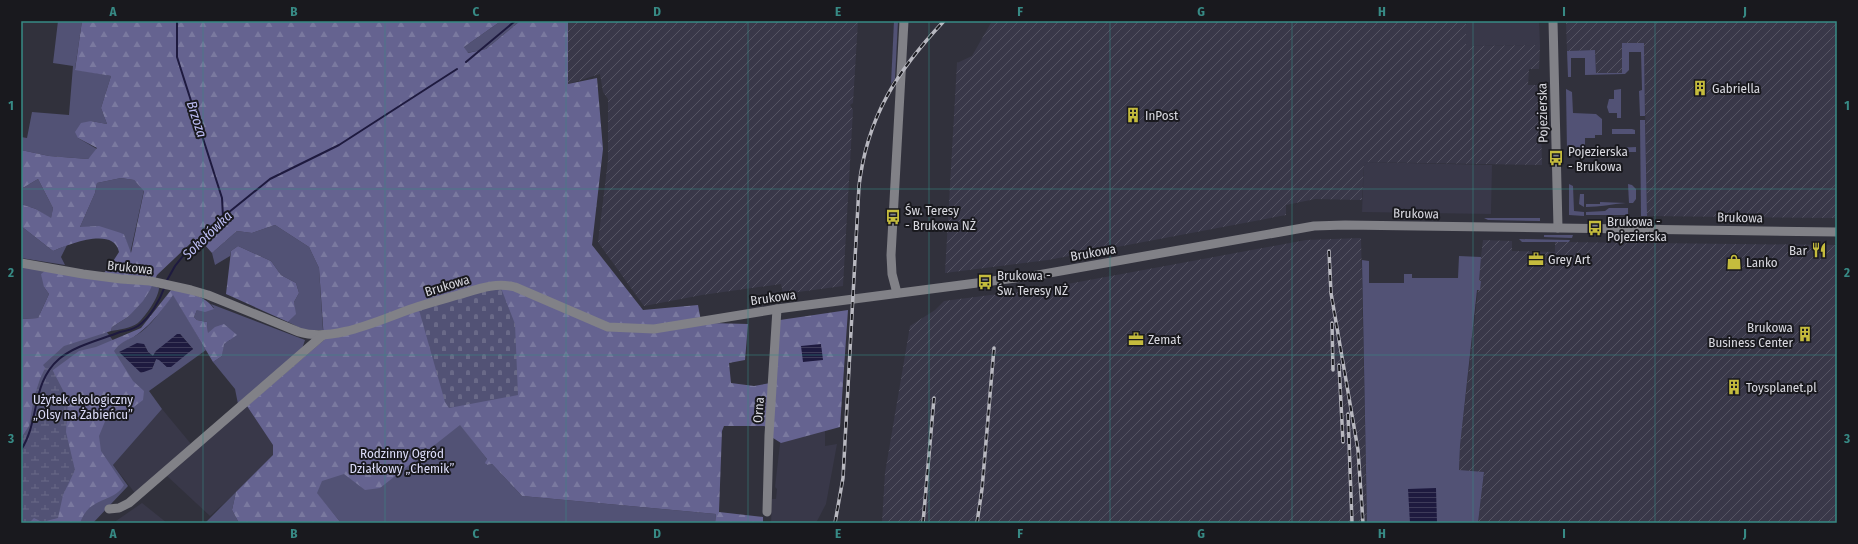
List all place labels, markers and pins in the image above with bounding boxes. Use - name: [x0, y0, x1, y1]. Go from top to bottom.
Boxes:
- building icon: Gabriella: [1691, 79, 1709, 97]
- place label: Gabriella: [1712, 81, 1760, 96]
- building icon: InPost: [1124, 106, 1142, 124]
- place label: InPost: [1145, 108, 1179, 123]
- place label: Pojezierska - Brukowa: [1568, 144, 1628, 174]
- bus stop icon: Pojezierska - Brukowa: [1547, 149, 1565, 167]
- place label: Św. Teresy - Brukowa NŻ: [905, 203, 976, 233]
- bus stop icon: Św. Teresy - Brukowa NŻ: [884, 208, 902, 226]
- place label: Brukowa - Pojezierska: [1607, 214, 1667, 244]
- bus stop icon: Brukowa - Pojezierska: [1586, 219, 1604, 237]
- restaurant icon: Bar: [1810, 241, 1828, 259]
- place label: Bar: [1789, 243, 1807, 258]
- office icon: Grey Art: [1527, 250, 1545, 268]
- place label: Grey Art: [1548, 252, 1591, 267]
- shop icon: Lanko: [1725, 253, 1743, 271]
- place label: Lanko: [1746, 255, 1778, 270]
- place label: Brukowa - Św. Teresy NŻ: [997, 268, 1068, 298]
- bus stop icon: Brukowa - Św. Teresy NŻ: [976, 273, 994, 291]
- place label: Brukowa Business Center: [1708, 320, 1793, 350]
- building icon: Brukowa Business Center: [1796, 325, 1814, 343]
- office icon: Zemat: [1127, 330, 1145, 348]
- place label: Zemat: [1148, 332, 1182, 347]
- building icon: Toysplanet.pl: [1725, 378, 1743, 396]
- place label: Toysplanet.pl: [1746, 380, 1817, 395]

